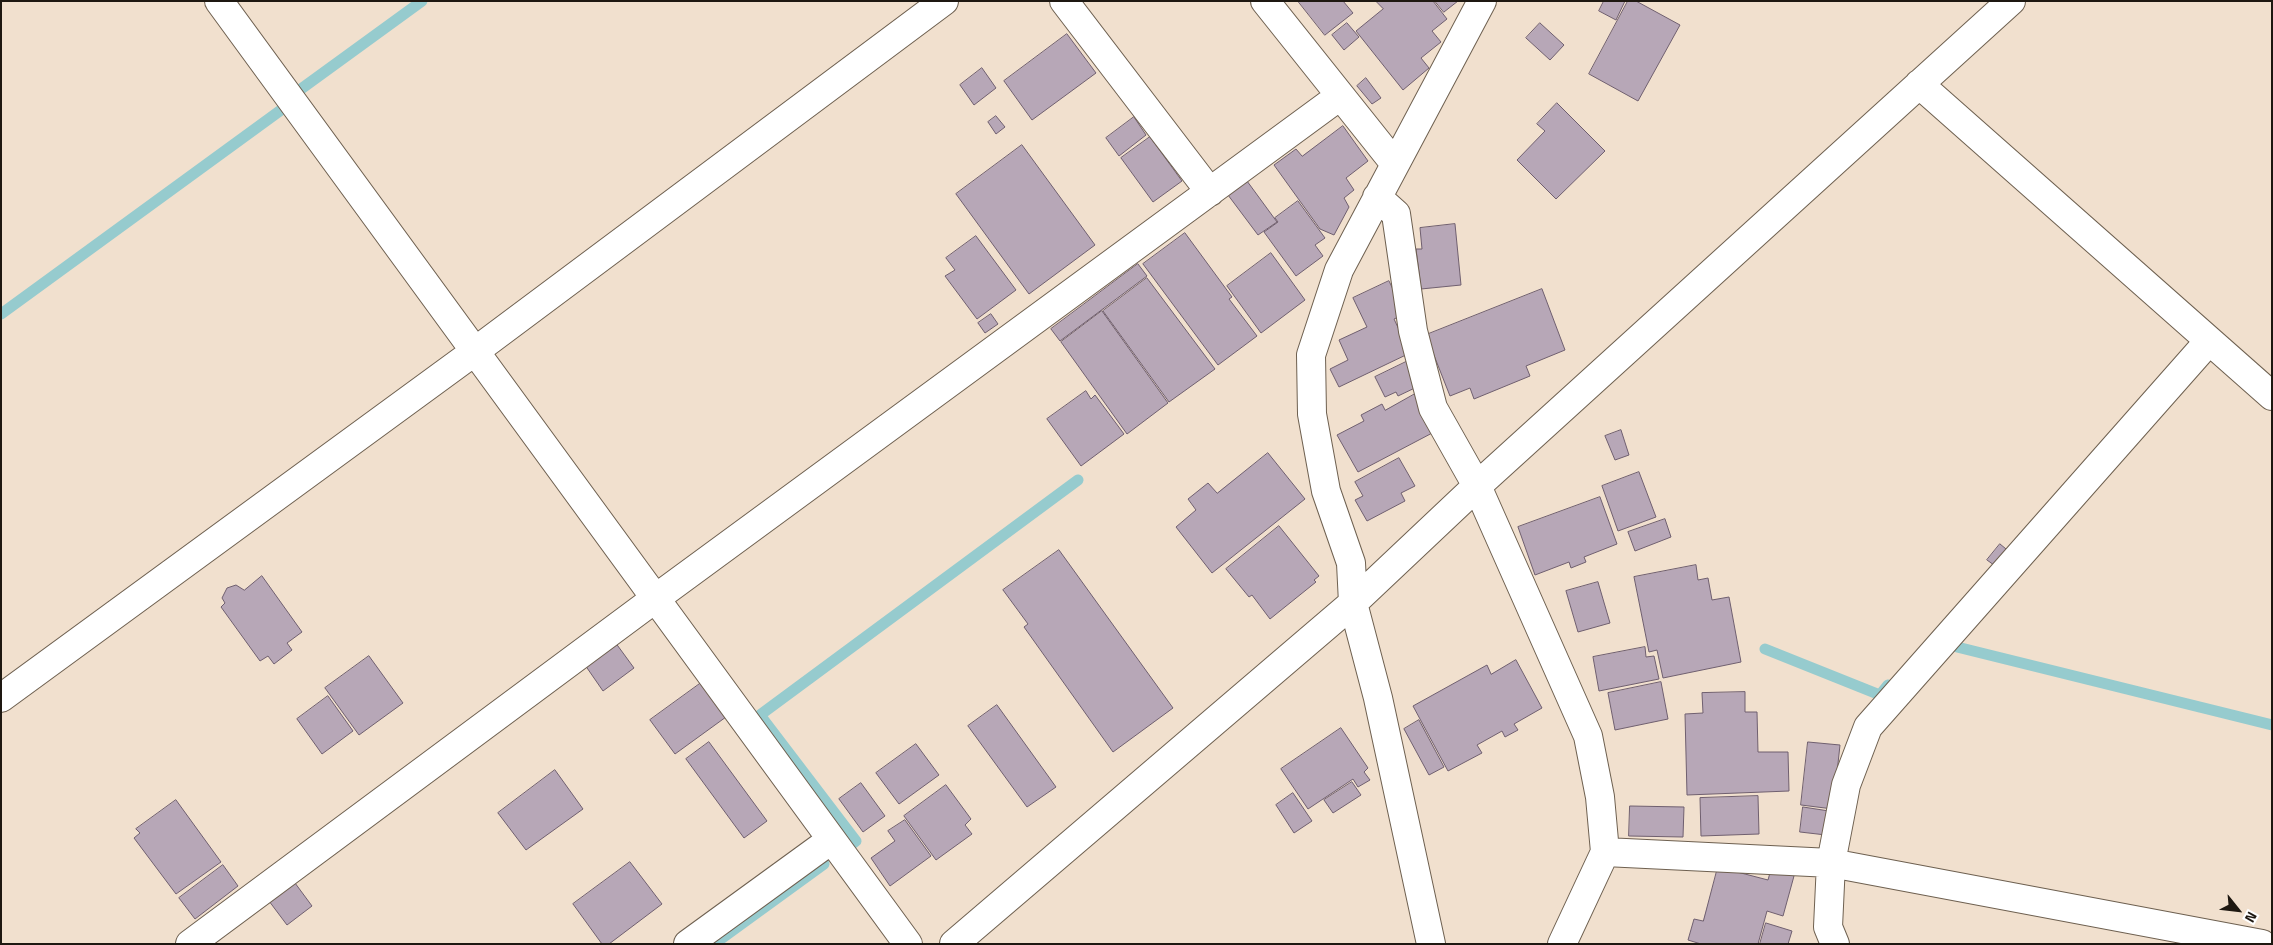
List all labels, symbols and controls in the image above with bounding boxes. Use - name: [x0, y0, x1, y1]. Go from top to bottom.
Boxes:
- north arrow: [2213, 885, 2263, 935]
- text: N: [2240, 908, 2263, 927]

